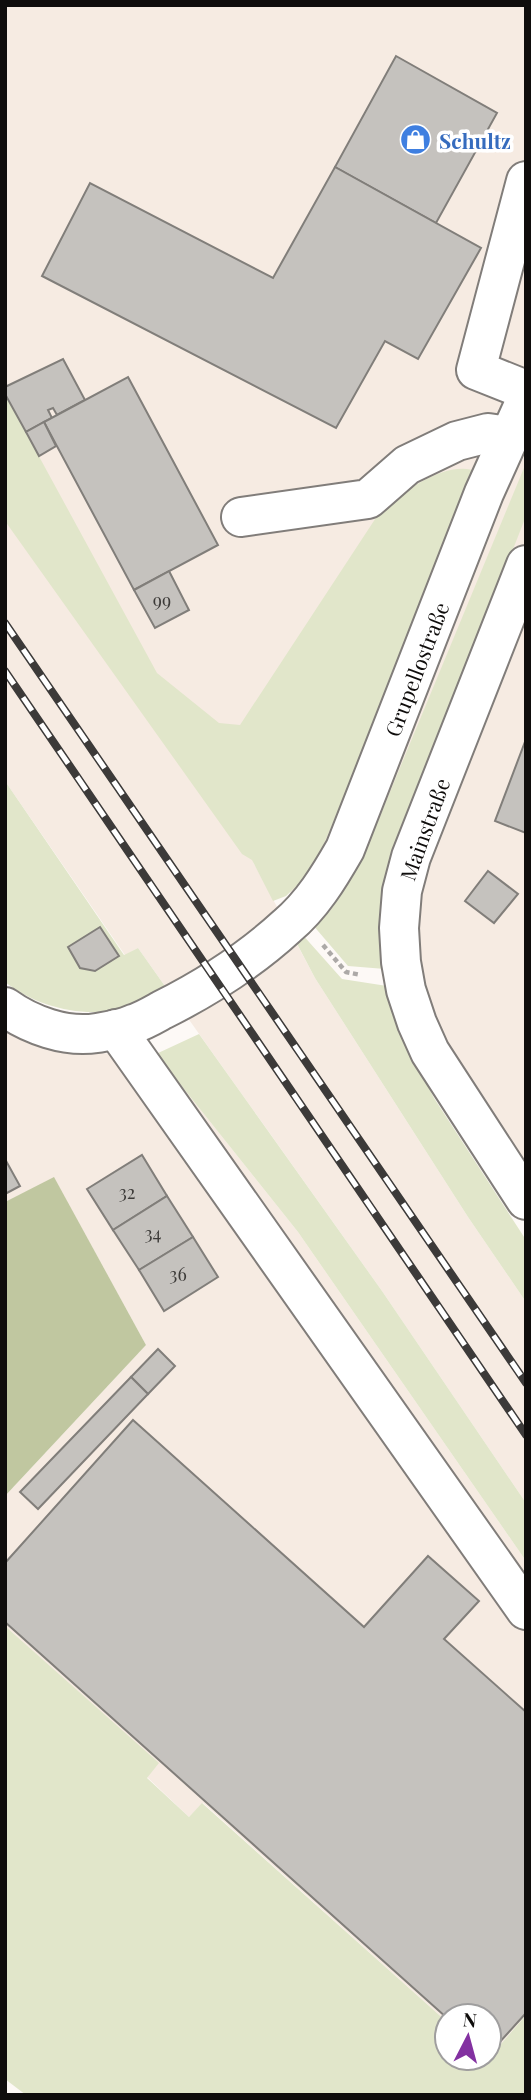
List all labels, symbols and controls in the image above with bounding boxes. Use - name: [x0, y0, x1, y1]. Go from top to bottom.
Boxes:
- shop icon: Schultz: [399, 123, 433, 157]
- place label: Schultz: [439, 126, 511, 154]
- house number: 99: [153, 588, 171, 612]
- street label: Grupellostraße: [377, 598, 455, 740]
- street label: Mainstraße: [393, 774, 455, 884]
- house number: 32: [119, 1180, 135, 1204]
- house number: 34: [144, 1221, 162, 1245]
- house number: 36: [169, 1262, 187, 1286]
- north arrow: [433, 2002, 503, 2072]
- text: N: [462, 2005, 478, 2033]

